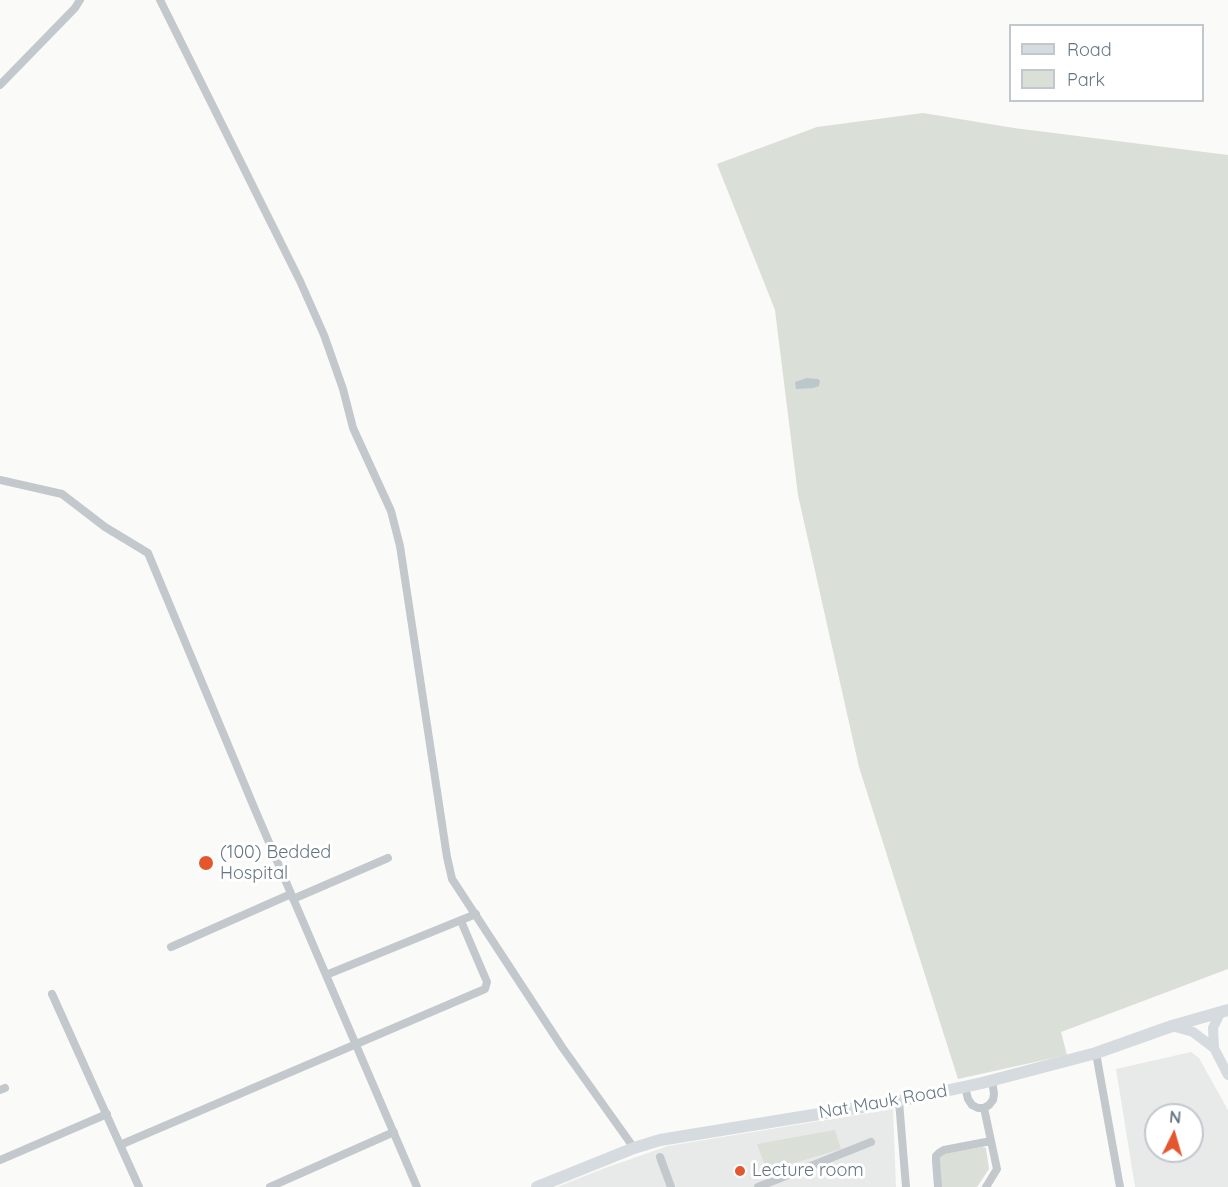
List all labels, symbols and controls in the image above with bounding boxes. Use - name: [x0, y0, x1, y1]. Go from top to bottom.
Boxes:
- legend: [1009, 24, 1204, 102]
- text: Road: [1067, 38, 1112, 61]
- text: Park: [1067, 68, 1105, 91]
- place label: (100) Bedded Hospital: [220, 842, 331, 884]
- marker: (100) Bedded Hospital: [197, 854, 215, 872]
- street label: Nat Mauk Road: [817, 1080, 949, 1124]
- north arrow: [1144, 1103, 1204, 1163]
- text: N: [1169, 1107, 1182, 1128]
- place label: Lecture room: [752, 1160, 864, 1182]
- marker: Lecture room: [733, 1164, 747, 1178]

